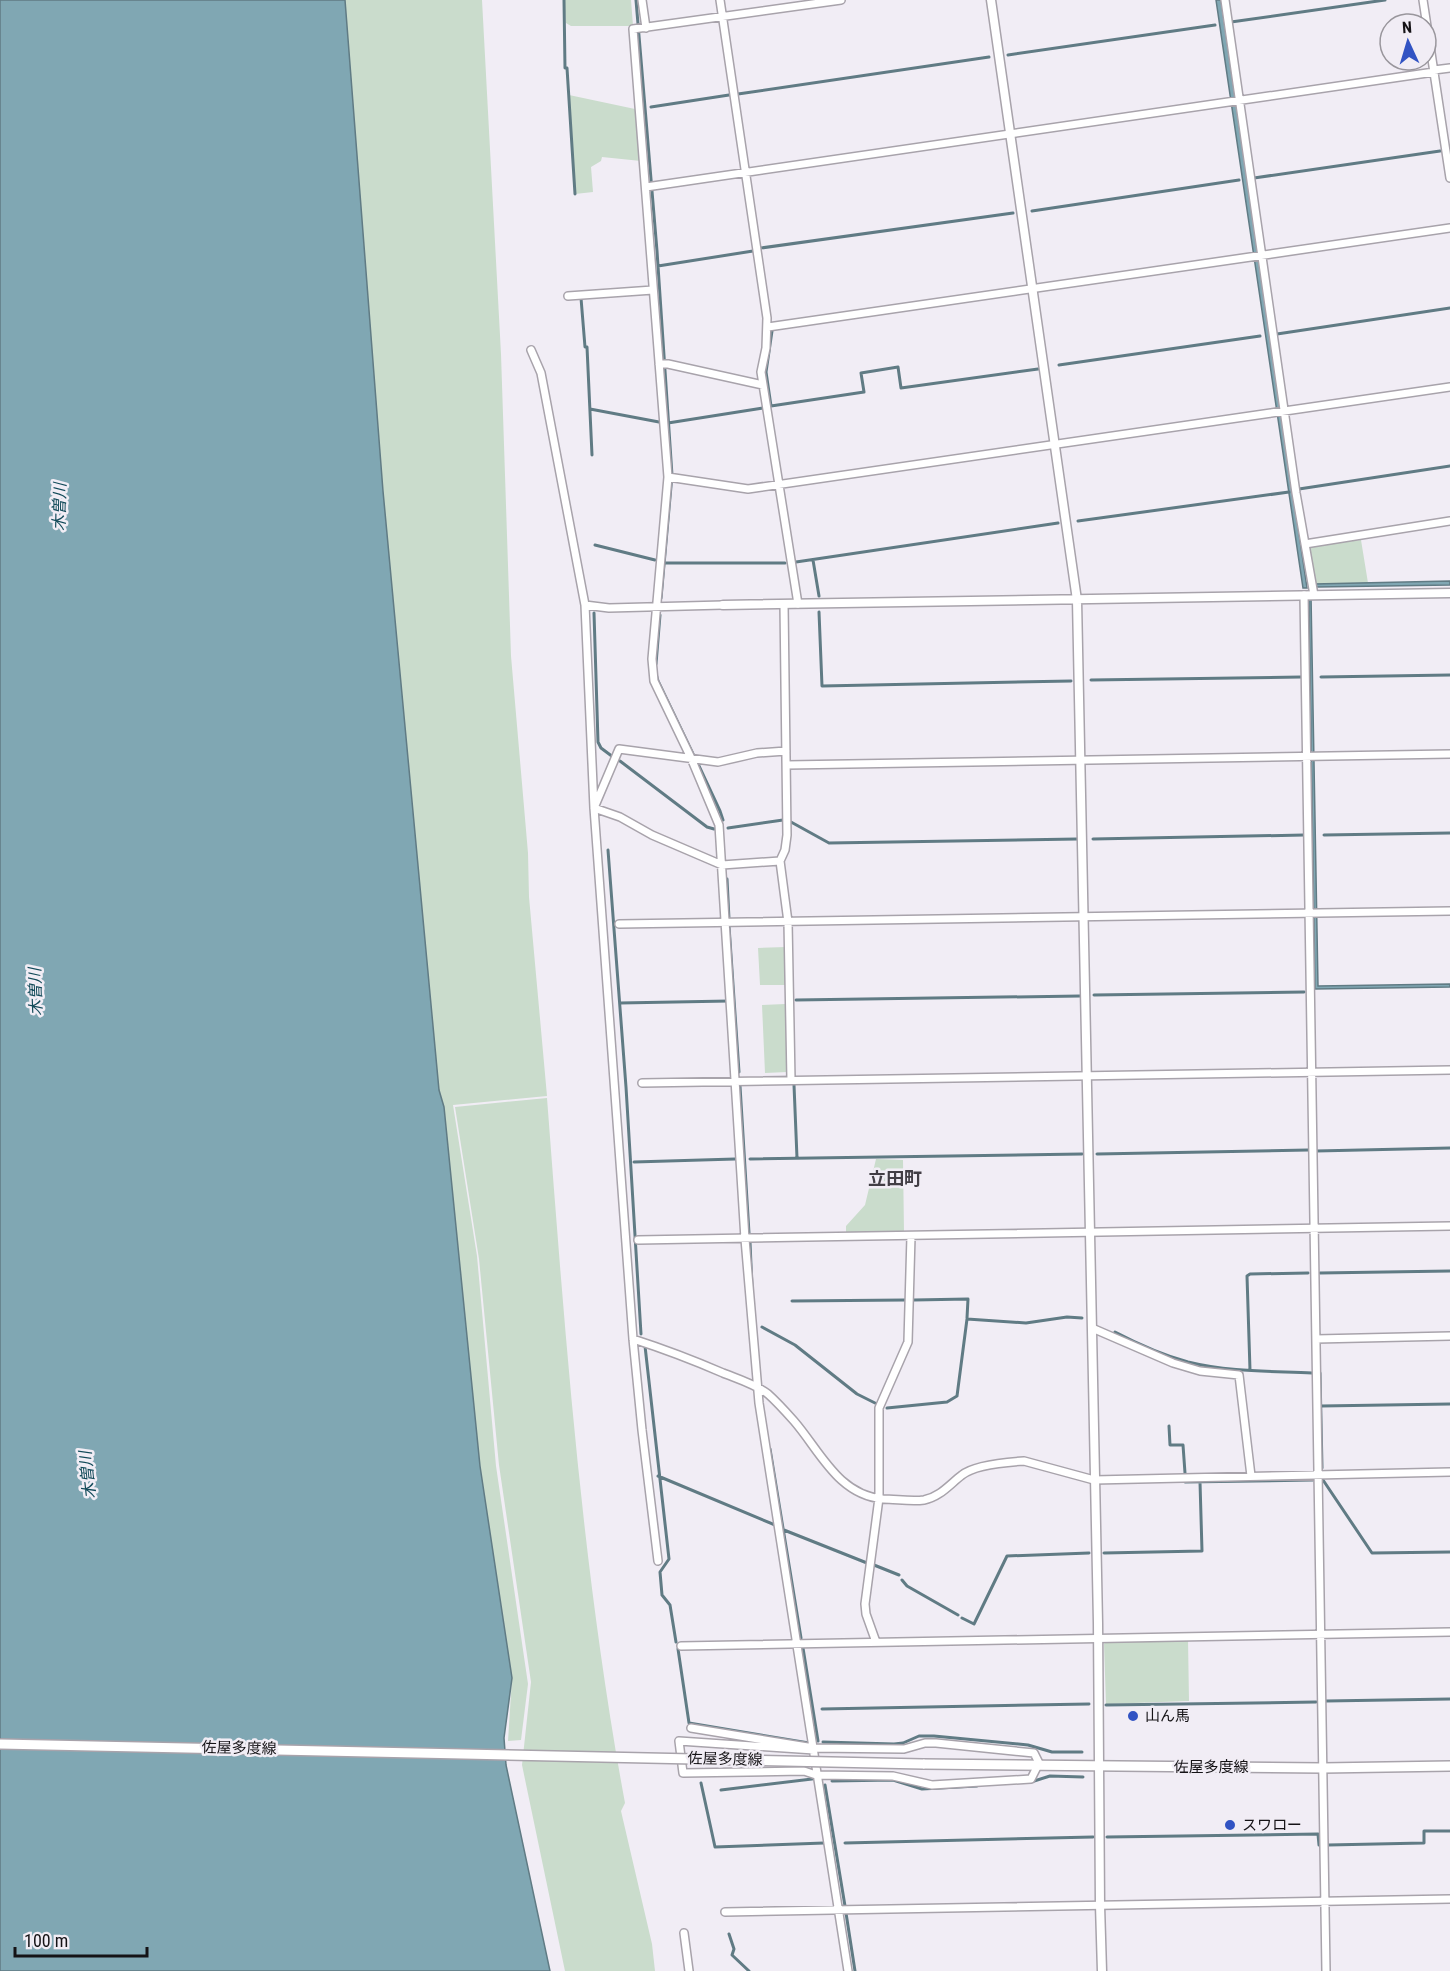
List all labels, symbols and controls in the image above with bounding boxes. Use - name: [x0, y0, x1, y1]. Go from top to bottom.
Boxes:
- north arrow: [1378, 12, 1438, 72]
- text: N: [1401, 18, 1413, 37]
- water label: 木曽川: [50, 481, 69, 531]
- water label: 木曽川: [25, 966, 46, 1016]
- district label: 立田町: [868, 1168, 922, 1189]
- water label: 木曽川: [75, 1448, 99, 1500]
- place label: 山ん馬: [1145, 1707, 1190, 1725]
- marker: 山ん馬: [1126, 1709, 1140, 1723]
- street label: 佐屋多度線: [201, 1738, 277, 1758]
- street label: 佐屋多度線: [687, 1749, 763, 1769]
- street label: 佐屋多度線: [1173, 1758, 1249, 1776]
- place label: スワロー: [1242, 1816, 1302, 1834]
- marker: スワロー: [1223, 1818, 1237, 1832]
- scale bar: [15, 1920, 147, 1958]
- text: 100 m: [24, 1930, 68, 1951]

